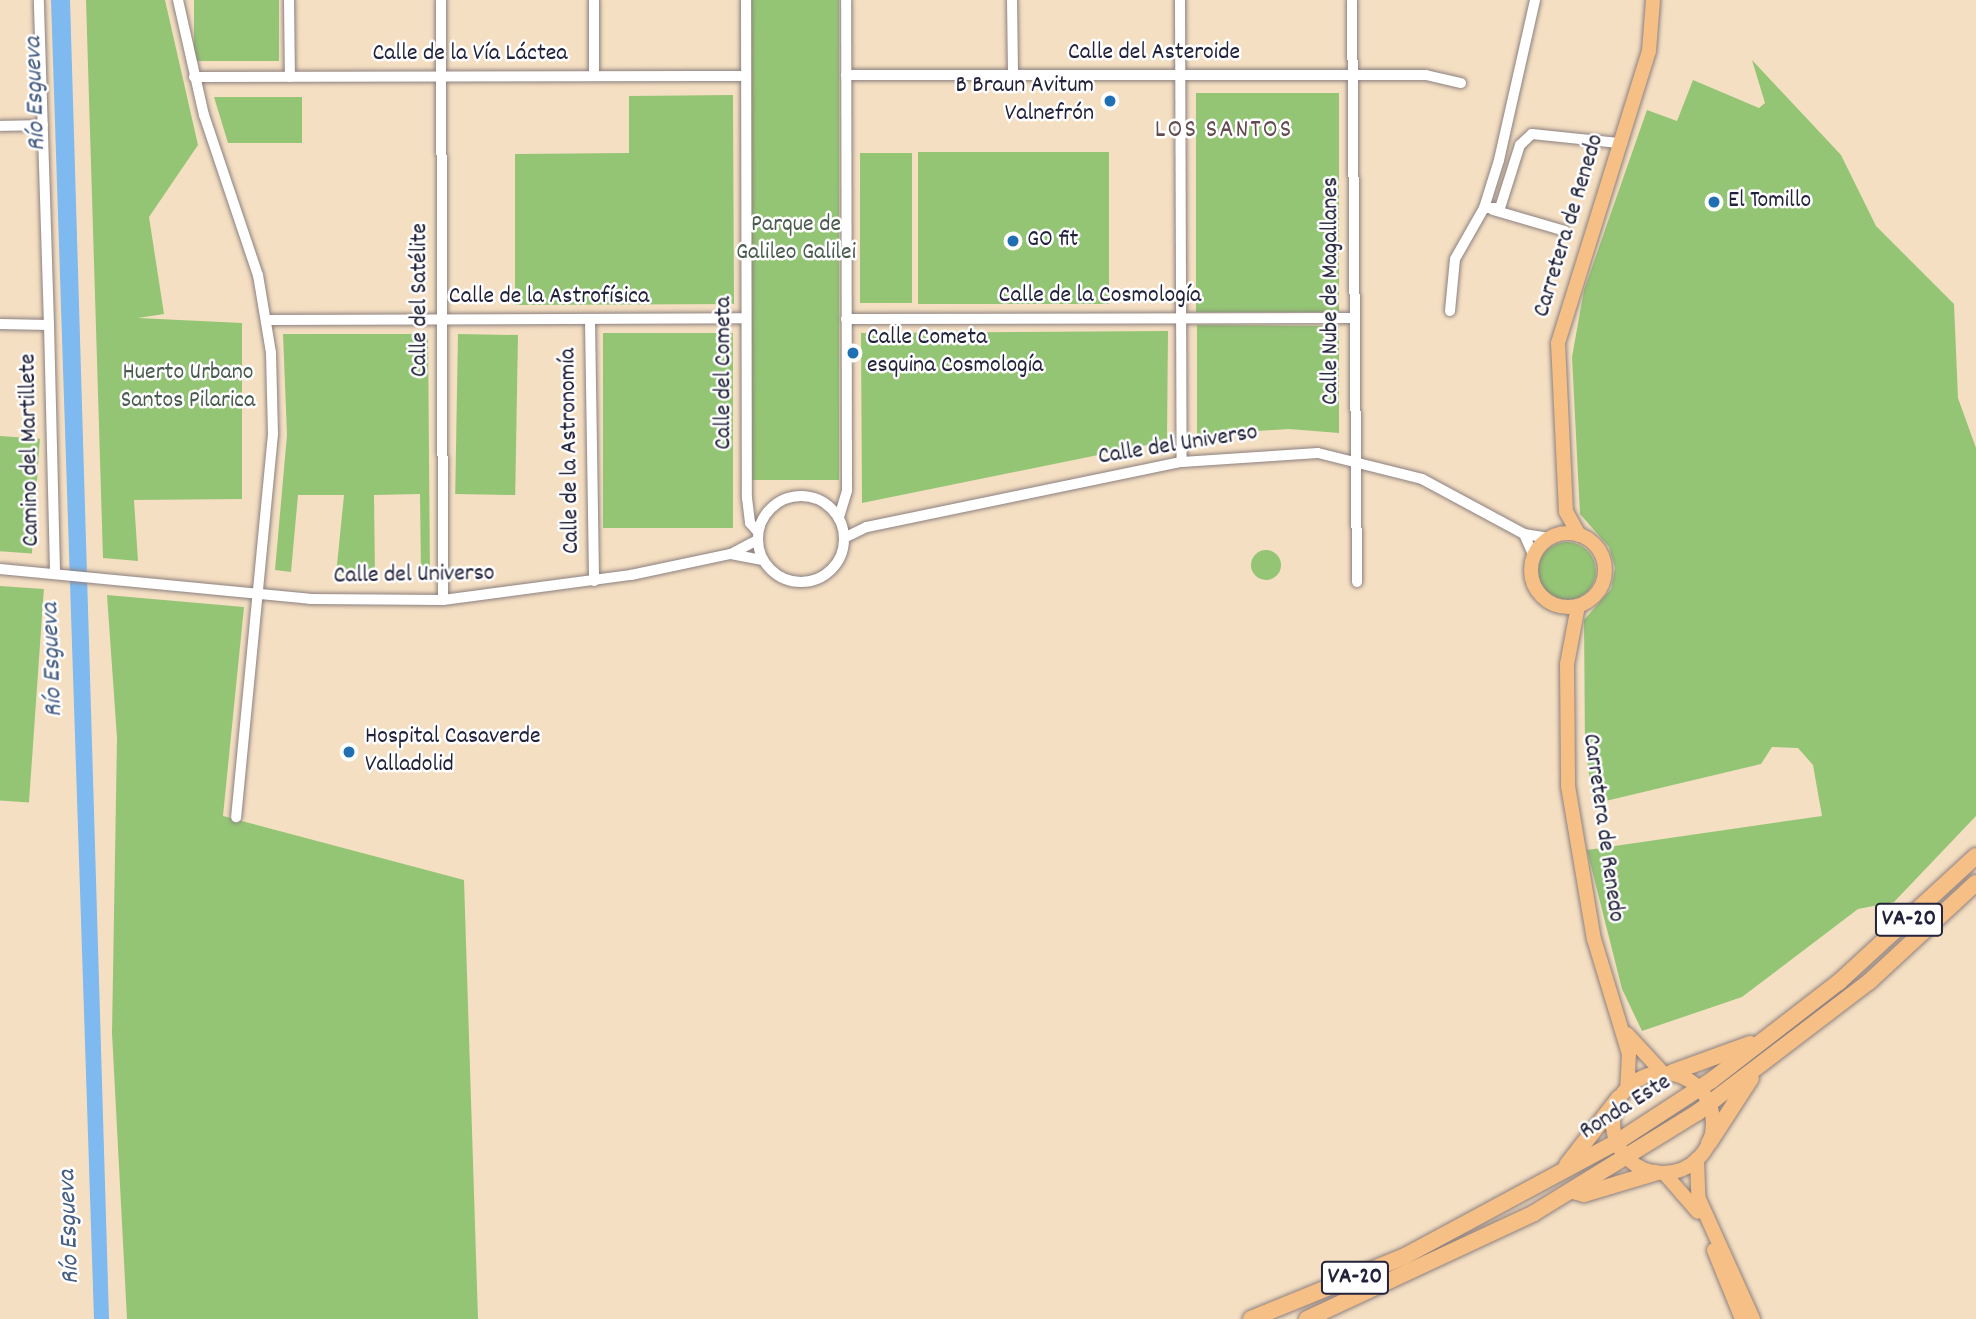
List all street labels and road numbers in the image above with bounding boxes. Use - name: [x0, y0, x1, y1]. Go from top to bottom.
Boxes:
- street label: Calle del Asteroide: [1068, 40, 1240, 68]
- street label: Calle de la Vía Láctea: [372, 41, 568, 69]
- street label: Carretera de Renedo: [1528, 131, 1612, 321]
- street label: Calle Nube de Magallanes: [1318, 177, 1346, 405]
- street label: Calle del Satélite: [407, 223, 435, 377]
- street label: Calle de la Cosmología: [999, 283, 1201, 311]
- street label: Calle de la Astrofísica: [449, 284, 649, 312]
- street label: Calle del Cometa: [711, 296, 739, 450]
- street label: Calle de la Astronomía: [555, 348, 587, 554]
- street label: Camino del Martillete: [15, 353, 47, 547]
- street label: Calle del Universo: [1096, 419, 1260, 473]
- street label: Calle del Universo: [333, 560, 495, 592]
- street label: Carretera de Renedo: [1575, 732, 1629, 924]
- road number: VA-20: [1874, 900, 1944, 939]
- street label: Ronda Este: [1575, 1069, 1677, 1147]
- road number: VA-20: [1320, 1259, 1390, 1298]

